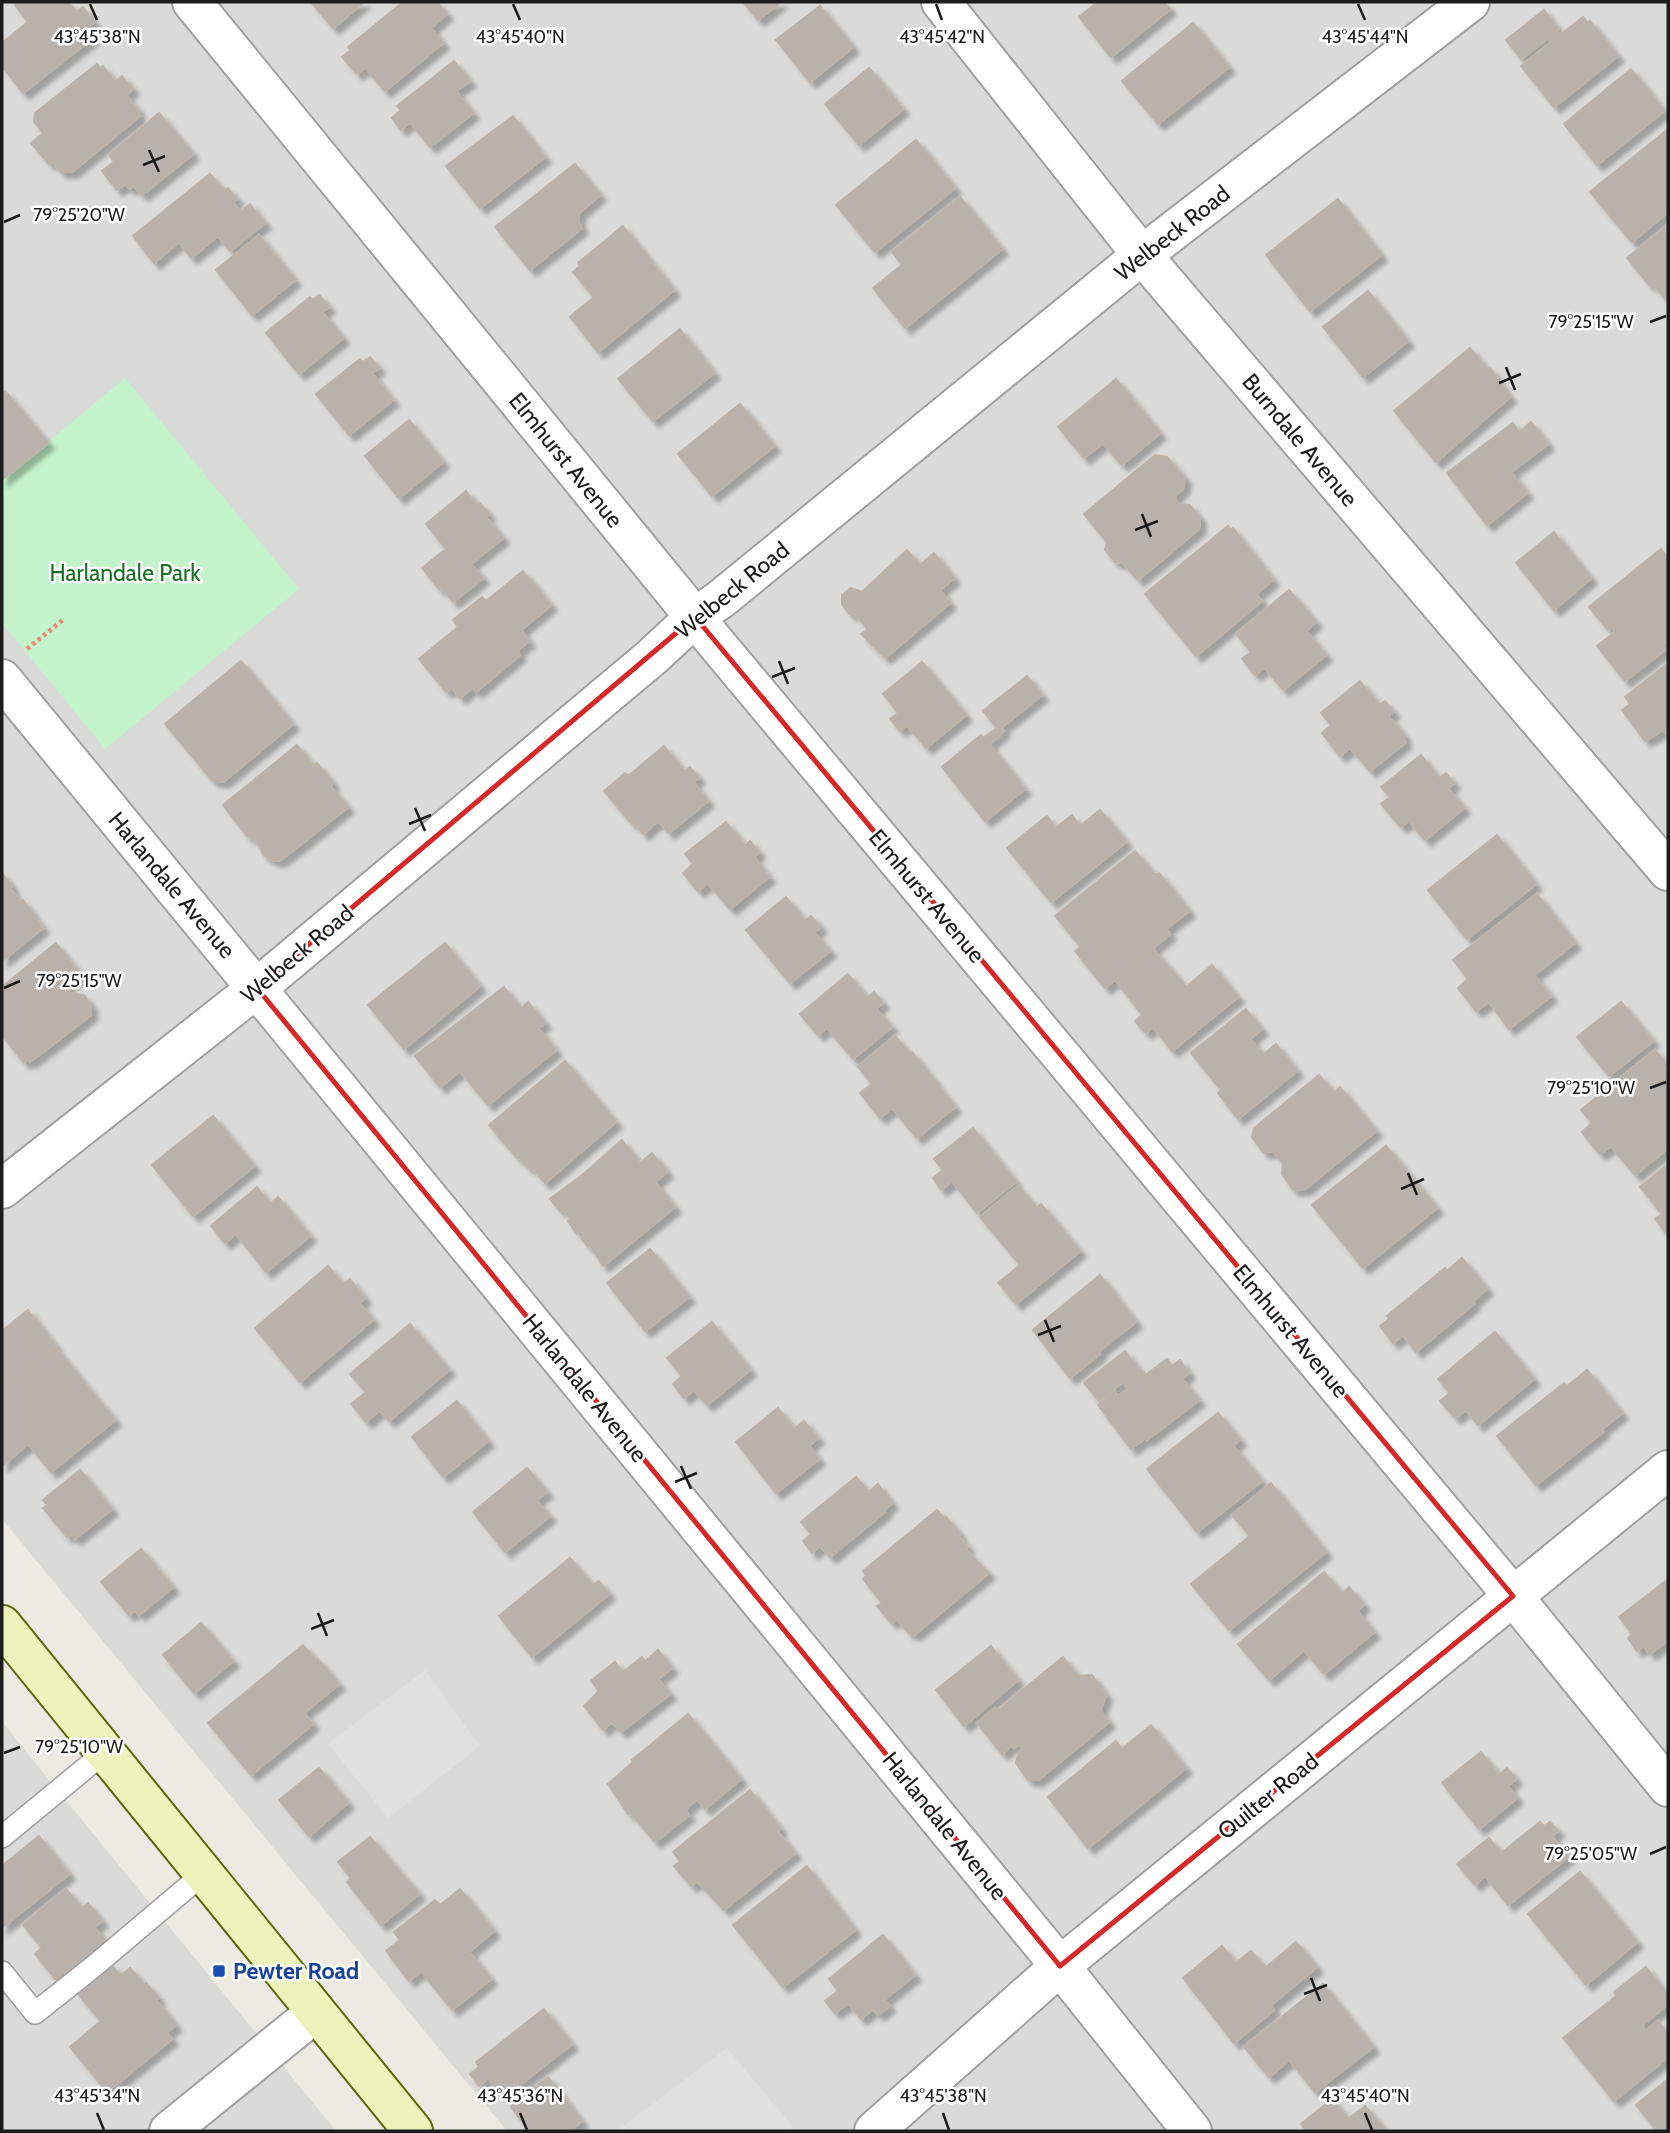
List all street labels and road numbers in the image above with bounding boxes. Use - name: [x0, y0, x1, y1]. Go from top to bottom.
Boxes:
- street label: Welbeck Road: [1109, 179, 1235, 287]
- street label: Burndale Avenue: [1236, 368, 1364, 512]
- street label: Elmhurst Avenue: [503, 387, 629, 533]
- street label: Welbeck Road: [669, 536, 795, 644]
- street label: Harlandale Avenue: [103, 806, 242, 964]
- street label: Elmhurst Avenue: [863, 824, 991, 969]
- street label: Welbeck Road: [235, 899, 359, 1009]
- street label: Elmhurst Avenue: [1227, 1259, 1355, 1404]
- street label: Harlandale Avenue: [517, 1308, 653, 1468]
- street label: Harlandale Avenue: [877, 1746, 1013, 1906]
- street label: Quilter Road: [1212, 1747, 1324, 1845]

